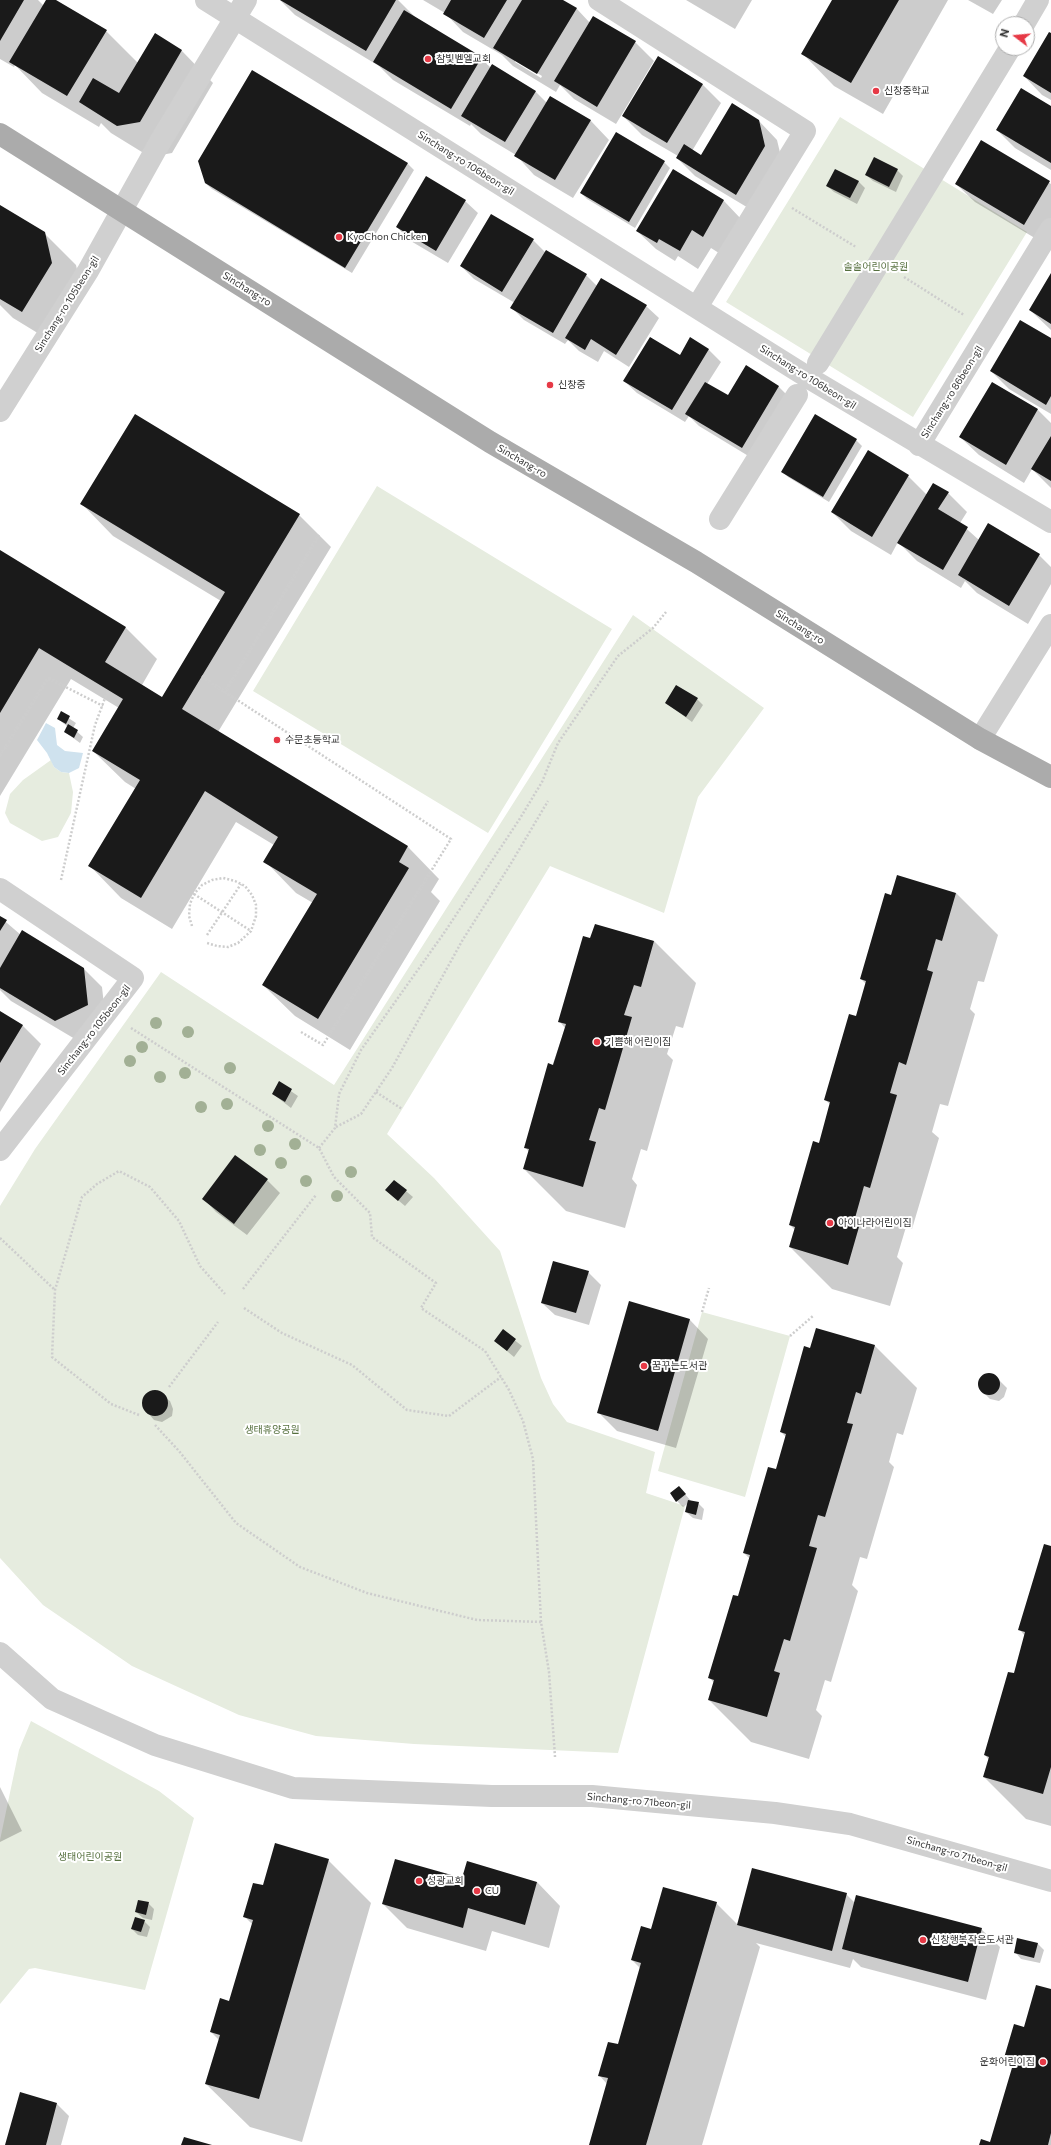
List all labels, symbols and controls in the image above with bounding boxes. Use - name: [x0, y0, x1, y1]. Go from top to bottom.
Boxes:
- north arrow: [995, 16, 1035, 56]
- text: N: [997, 27, 1011, 39]
- place label: 참빛벧엘교회: [436, 53, 491, 65]
- marker: 참빛벧엘교회: [423, 54, 433, 64]
- place label: 신창중학교: [884, 85, 930, 97]
- marker: 신창중학교: [871, 86, 881, 96]
- street label: Sinchang-ro 106beon-gil: [416, 128, 516, 198]
- place label: KyoChon Chicken: [347, 231, 427, 243]
- marker: KyoChon Chicken: [334, 232, 344, 242]
- street label: Sinchang-ro 105beon-gil: [32, 254, 102, 354]
- park label: 솔솔어린이공원: [844, 261, 908, 273]
- street label: Sinchang-ro: [220, 269, 274, 309]
- street label: Sinchang-ro 106beon-gil: [758, 342, 858, 412]
- street label: Sinchang-ro 86beon-gil: [919, 344, 985, 440]
- place label: 신창중: [558, 379, 586, 391]
- marker: 신창중: [545, 380, 555, 390]
- street label: Sinchang-ro: [495, 442, 549, 480]
- street label: Sinchang-ro: [773, 607, 827, 647]
- place label: 수문초등학교: [285, 734, 340, 746]
- marker: 수문초등학교: [272, 735, 282, 745]
- street label: Sinchang-ro 105beon-gil: [55, 983, 133, 1077]
- place label: 기쁨해 어린이집: [605, 1036, 671, 1048]
- marker: 기쁨해 어린이집: [592, 1037, 602, 1047]
- place label: 아이나라어린이집: [838, 1217, 912, 1229]
- marker: 아이나라어린이집: [825, 1218, 835, 1228]
- place label: 꿈꾸는도서관: [652, 1360, 707, 1372]
- marker: 꿈꾸는도서관: [639, 1361, 649, 1371]
- park label: 생태휴양공원: [244, 1424, 300, 1436]
- street label: Sinchang-ro 71beon-gil: [587, 1790, 691, 1812]
- street label: Sinchang-ro 71beon-gil: [905, 1834, 1009, 1874]
- park label: 생태어린이공원: [58, 1851, 122, 1863]
- place label: 성광교회: [427, 1875, 464, 1887]
- marker: 성광교회: [414, 1876, 424, 1886]
- place label: CU: [485, 1885, 499, 1897]
- marker: CU: [472, 1886, 482, 1896]
- place label: 신창행복작은도서관: [931, 1934, 1014, 1946]
- marker: 신창행복작은도서관: [918, 1935, 928, 1945]
- place label: 운화어린이집: [980, 2056, 1035, 2068]
- marker: 운화어린이집: [1038, 2057, 1048, 2067]

